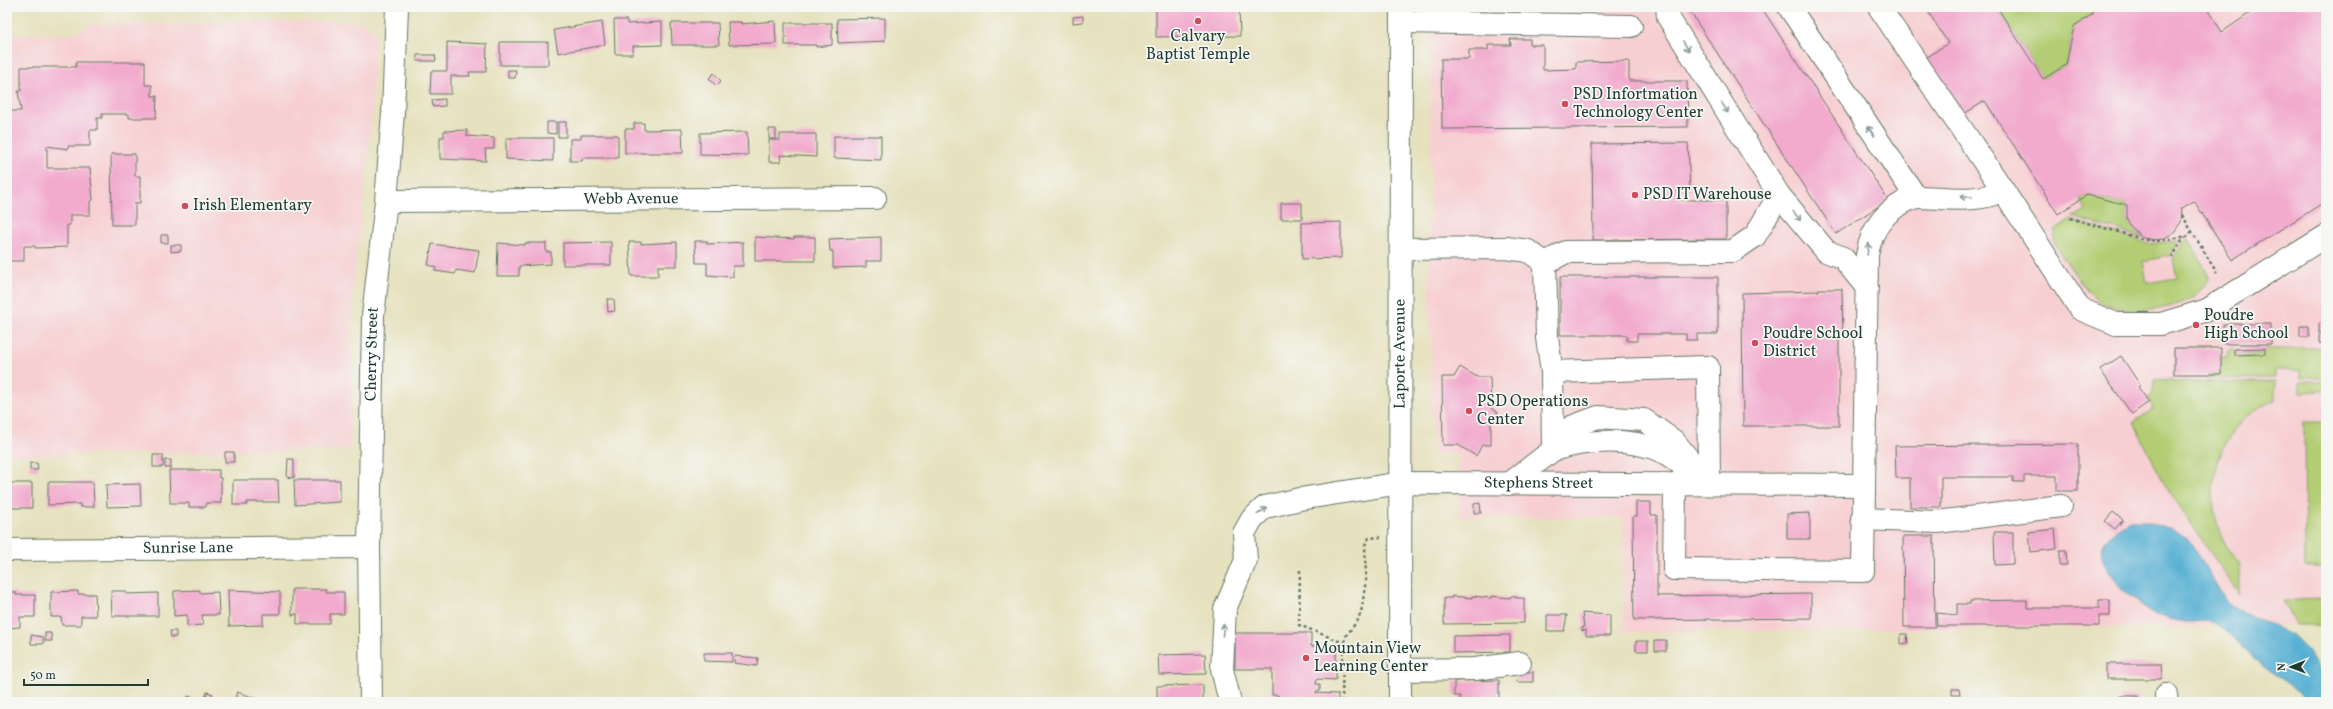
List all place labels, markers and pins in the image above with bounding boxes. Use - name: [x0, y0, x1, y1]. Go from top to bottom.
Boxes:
- marker: Calvary Baptist Temple: [1193, 16, 1203, 26]
- place label: Calvary Baptist Temple: [1146, 26, 1250, 66]
- place label: PSD Infortmation Technology Center: [1573, 84, 1703, 124]
- marker: PSD Infortmation Technology Center: [1560, 99, 1570, 109]
- place label: PSD IT Warehouse: [1643, 184, 1772, 206]
- marker: PSD IT Warehouse: [1630, 190, 1640, 200]
- place label: Irish Elementary: [193, 195, 312, 217]
- marker: Irish Elementary: [180, 201, 190, 211]
- place label: Poudre High School: [2204, 305, 2289, 345]
- marker: Poudre High School: [2191, 320, 2201, 330]
- place label: Poudre School District: [1763, 323, 1863, 363]
- marker: Poudre School District: [1750, 338, 1760, 348]
- place label: PSD Operations Center: [1477, 391, 1588, 431]
- marker: PSD Operations Center: [1464, 406, 1474, 416]
- place label: Mountain View Learning Center: [1314, 638, 1428, 678]
- marker: Mountain View Learning Center: [1301, 653, 1311, 663]

